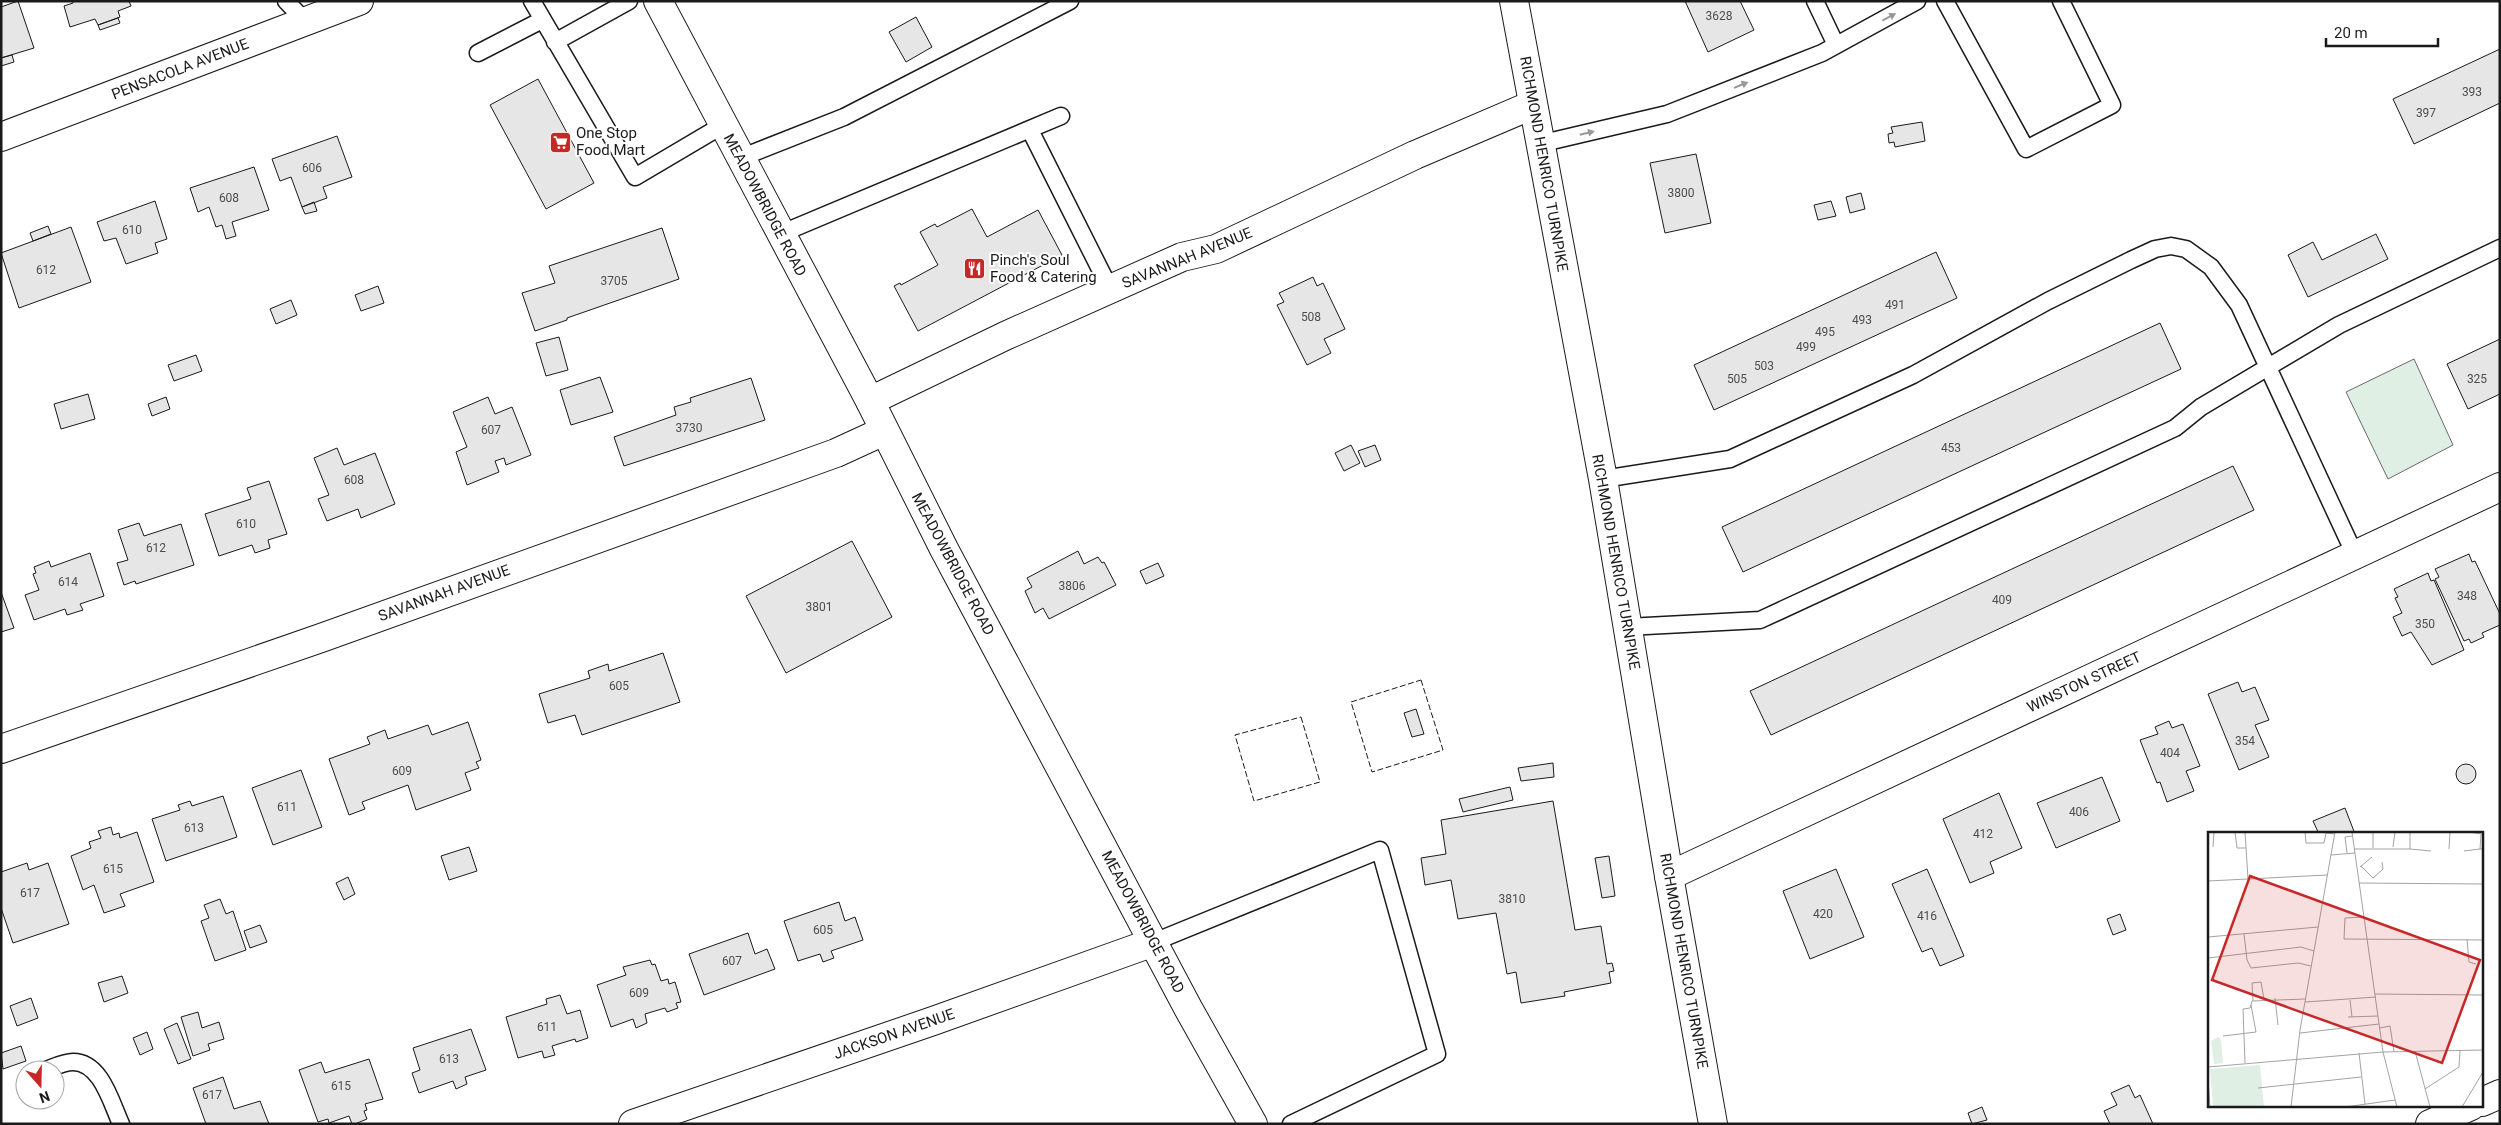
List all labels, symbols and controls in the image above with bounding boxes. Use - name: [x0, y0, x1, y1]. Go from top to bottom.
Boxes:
- house number: 3628: [1706, 9, 1733, 23]
- one-way arrow: [1881, 13, 1896, 21]
- scale bar: [2326, 15, 2438, 47]
- text: 20 m: [2334, 24, 2368, 42]
- street label: PENSACOLA AVENUE: [109, 34, 251, 103]
- street label: RICHMOND HENRICO TURNPIKE: [1516, 55, 1572, 274]
- one-way arrow: [1734, 81, 1749, 89]
- house number: 393: [2462, 85, 2482, 99]
- house number: 397: [2416, 106, 2436, 120]
- place label: One Stop Food Mart: [576, 124, 645, 159]
- one-way arrow: [1579, 129, 1594, 137]
- supermarket icon: One Stop Food Mart: [548, 130, 572, 154]
- street label: MEADOWBRIDGE ROAD: [720, 131, 810, 279]
- house number: 606: [302, 161, 322, 175]
- house number: 3800: [1668, 186, 1695, 200]
- house number: 608: [219, 191, 239, 205]
- house number: 610: [122, 223, 142, 237]
- street label: SAVANNAH AVENUE: [1119, 223, 1255, 292]
- place label: Pinch's Soul Food & Catering: [990, 251, 1097, 286]
- restaurant icon: Pinch's Soul Food & Catering: [962, 257, 986, 281]
- house number: 612: [36, 263, 56, 277]
- house number: 3705: [601, 274, 628, 288]
- house number: 491: [1885, 298, 1905, 312]
- house number: 508: [1301, 310, 1321, 324]
- house number: 493: [1852, 313, 1872, 327]
- house number: 495: [1815, 325, 1835, 339]
- house number: 499: [1796, 340, 1816, 354]
- house number: 503: [1754, 359, 1774, 373]
- house number: 505: [1727, 372, 1747, 386]
- house number: 325: [2467, 372, 2487, 386]
- house number: 3730: [676, 421, 703, 435]
- house number: 607: [481, 423, 501, 437]
- house number: 453: [1941, 441, 1961, 455]
- street label: RICHMOND HENRICO TURNPIKE: [1588, 453, 1644, 672]
- house number: 608: [344, 473, 364, 487]
- street label: MEADOWBRIDGE ROAD: [908, 490, 998, 638]
- house number: 610: [236, 517, 256, 531]
- house number: 612: [146, 541, 166, 555]
- street label: SAVANNAH AVENUE: [376, 561, 513, 625]
- house number: 614: [58, 575, 78, 589]
- house number: 3806: [1059, 579, 1086, 593]
- house number: 348: [2457, 589, 2477, 603]
- house number: 409: [1992, 593, 2012, 607]
- house number: 3801: [806, 600, 832, 614]
- house number: 350: [2415, 617, 2435, 631]
- street label: WINSTON STREET: [2024, 648, 2144, 716]
- house number: 605: [609, 679, 629, 693]
- house number: 354: [2235, 734, 2255, 748]
- house number: 404: [2160, 746, 2180, 760]
- house number: 609: [392, 764, 412, 778]
- house number: 611: [277, 800, 297, 814]
- house number: 406: [2069, 805, 2089, 819]
- house number: 613: [184, 821, 204, 835]
- house number: 412: [1973, 827, 1993, 841]
- inset map: [2208, 832, 2484, 1108]
- street label: MEADOWBRIDGE ROAD: [1098, 848, 1188, 996]
- street label: RICHMOND HENRICO TURNPIKE: [1656, 852, 1712, 1071]
- house number: 615: [103, 862, 123, 876]
- house number: 617: [20, 886, 40, 900]
- house number: 3810: [1499, 892, 1526, 906]
- house number: 420: [1813, 907, 1833, 921]
- house number: 416: [1917, 909, 1937, 923]
- house number: 605: [813, 923, 833, 937]
- house number: 607: [722, 954, 742, 968]
- house number: 609: [629, 986, 649, 1000]
- street label: JACKSON AVENUE: [831, 1005, 957, 1063]
- house number: 611: [537, 1020, 557, 1034]
- house number: 613: [439, 1052, 459, 1066]
- north arrow: [15, 1060, 65, 1110]
- house number: 615: [331, 1079, 351, 1093]
- text: N: [37, 1088, 52, 1106]
- house number: 617: [202, 1088, 222, 1102]

